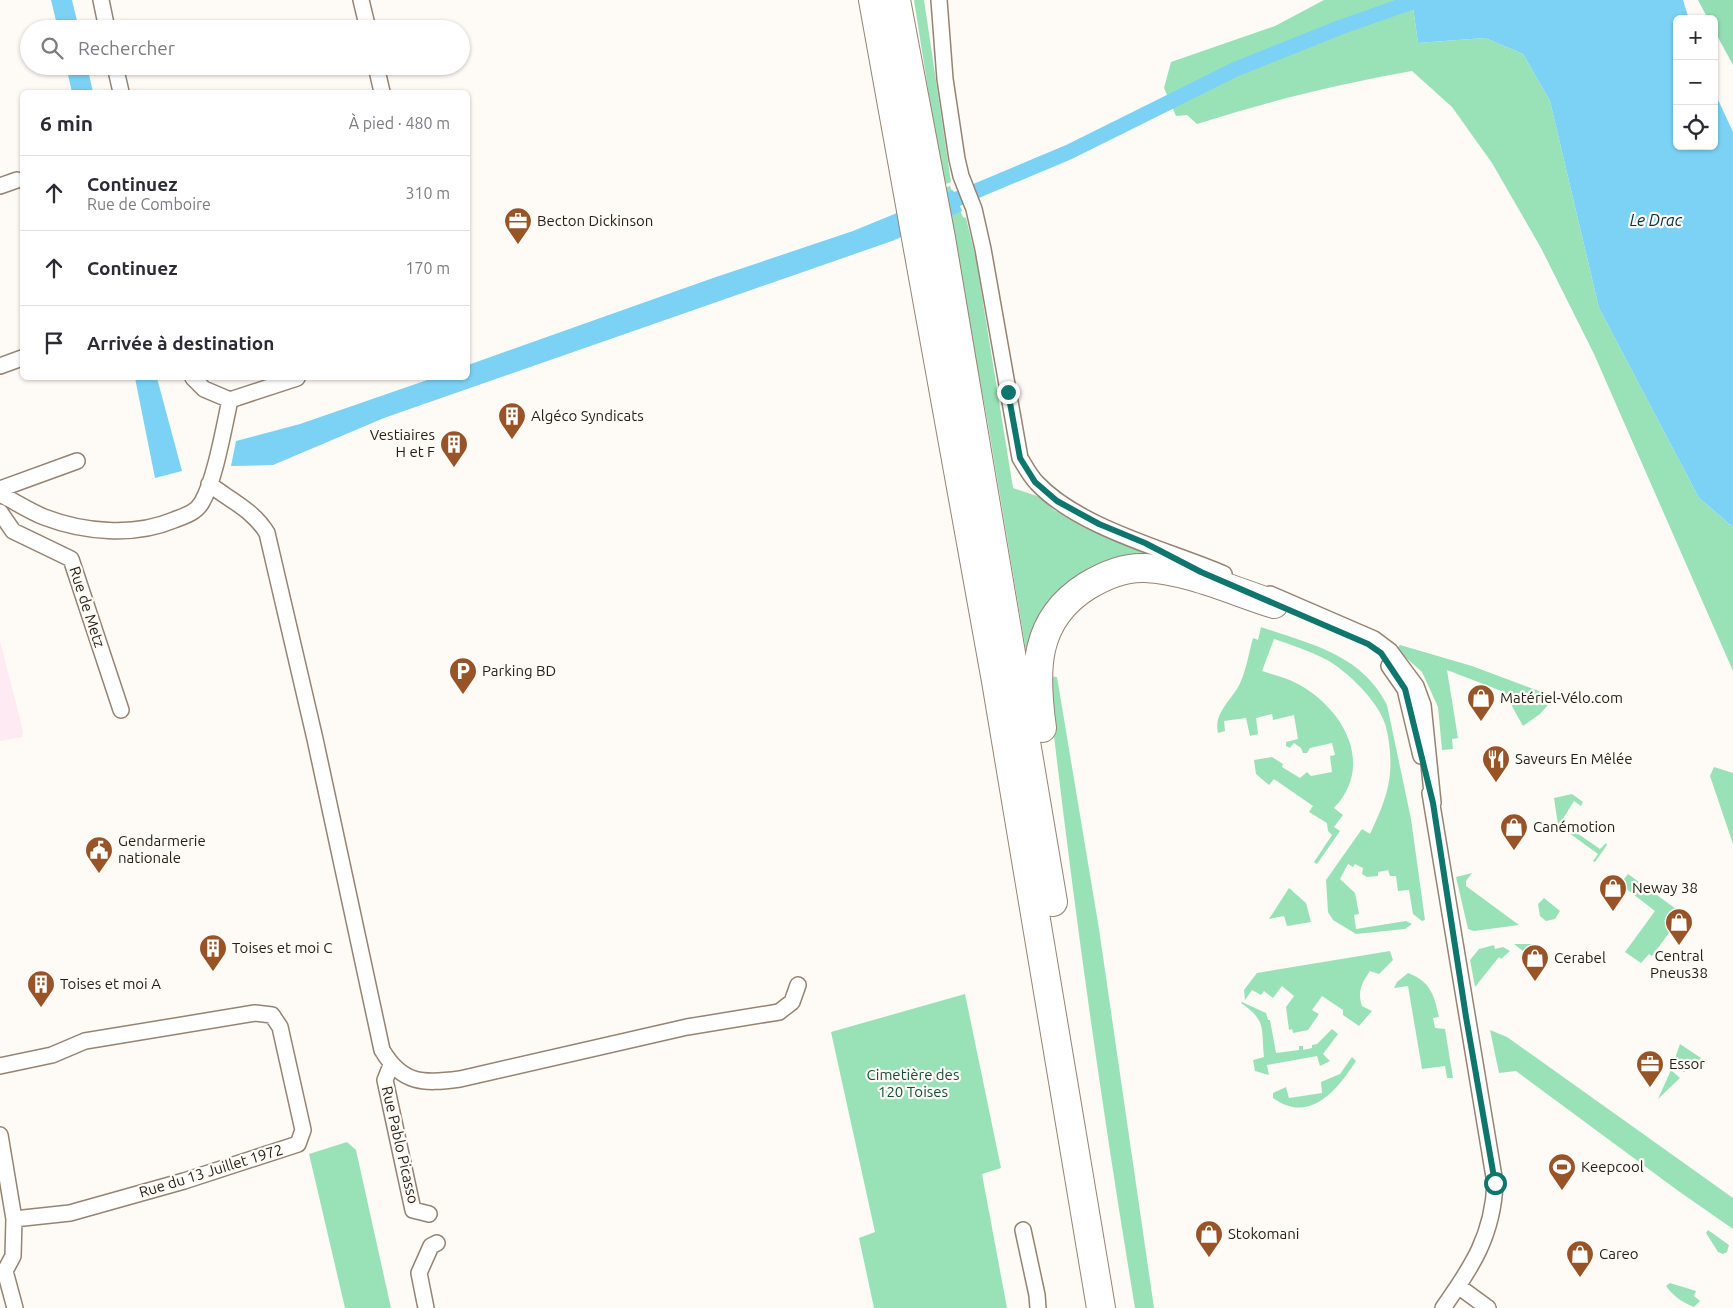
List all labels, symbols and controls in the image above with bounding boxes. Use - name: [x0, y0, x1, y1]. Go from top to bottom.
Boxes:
- map controls: [1673, 15, 1718, 150]
- button: +: [1673, 15, 1718, 60]
- search box: [20, 20, 470, 75]
- icon: search: [38, 34, 66, 62]
- text: Rechercher: [78, 37, 175, 59]
- button: −: [1673, 60, 1718, 105]
- button: locate: [1673, 105, 1718, 150]
- text: 6 min: [40, 111, 93, 135]
- text: À pied · 480 m: [349, 114, 450, 132]
- text: Continuez: [87, 173, 177, 195]
- icon: ahead: [40, 179, 68, 207]
- text: 310 m: [405, 184, 450, 202]
- text: Rue de Comboire: [87, 195, 211, 213]
- office icon: Becton Dickinson: [503, 206, 533, 245]
- water label: Le Drac: [1630, 211, 1683, 229]
- place label: Becton Dickinson: [537, 212, 653, 229]
- icon: ahead: [40, 254, 68, 282]
- text: Continuez: [87, 257, 177, 279]
- text: 170 m: [405, 259, 450, 277]
- icon: arrive: [40, 329, 68, 357]
- text: Arrivée à destination: [87, 332, 274, 354]
- route end: [997, 381, 1020, 404]
- building icon: Algéco Syndicats: [497, 401, 527, 440]
- place label: Algéco Syndicats: [531, 407, 644, 424]
- place label: Vestiaires H et F: [370, 426, 435, 460]
- building icon: Vestiaires H et F: [439, 429, 469, 468]
- street label: Rue de Metz: [66, 564, 109, 650]
- parking icon: Parking BD: [448, 656, 478, 695]
- place label: Parking BD: [482, 662, 556, 679]
- shop icon: Matériel-Vélo.com: [1466, 683, 1496, 722]
- place label: Matériel-Vélo.com: [1500, 689, 1623, 706]
- restaurant icon: Saveurs En Mêlée: [1481, 744, 1511, 783]
- place label: Saveurs En Mêlée: [1515, 750, 1633, 767]
- shop icon: Canémotion: [1499, 812, 1529, 851]
- place label: Canémotion: [1533, 818, 1615, 835]
- place label: Gendarmerie nationale: [118, 832, 206, 866]
- public building icon: Gendarmerie nationale: [84, 835, 114, 874]
- shop icon: Neway 38: [1598, 873, 1628, 912]
- place label: Neway 38: [1632, 879, 1698, 896]
- shop icon: Central Pneus38: [1664, 907, 1694, 946]
- building icon: Toises et moi C: [198, 933, 228, 972]
- place label: Toises et moi C: [232, 939, 332, 956]
- shop icon: Cerabel: [1520, 943, 1550, 982]
- place label: Central Pneus38: [1650, 947, 1708, 981]
- place label: Cerabel: [1554, 949, 1606, 966]
- building icon: Toises et moi A: [26, 969, 56, 1008]
- place label: Toises et moi A: [60, 975, 161, 992]
- office icon: Essor: [1635, 1049, 1665, 1088]
- place label: Essor: [1669, 1055, 1705, 1072]
- park label: Cimetière des 120 Toises: [867, 1066, 959, 1100]
- street label: Rue Pablo Picasso: [379, 1084, 422, 1205]
- street label: Rue du 13 Juillet 1972: [137, 1141, 285, 1201]
- sports icon: Keepcool: [1547, 1152, 1577, 1191]
- place label: Keepcool: [1581, 1158, 1644, 1175]
- route start: [1484, 1172, 1507, 1195]
- shop icon: Stokomani: [1194, 1219, 1224, 1258]
- place label: Stokomani: [1228, 1225, 1299, 1242]
- shop icon: Careo: [1565, 1239, 1595, 1278]
- place label: Careo: [1599, 1245, 1639, 1262]

